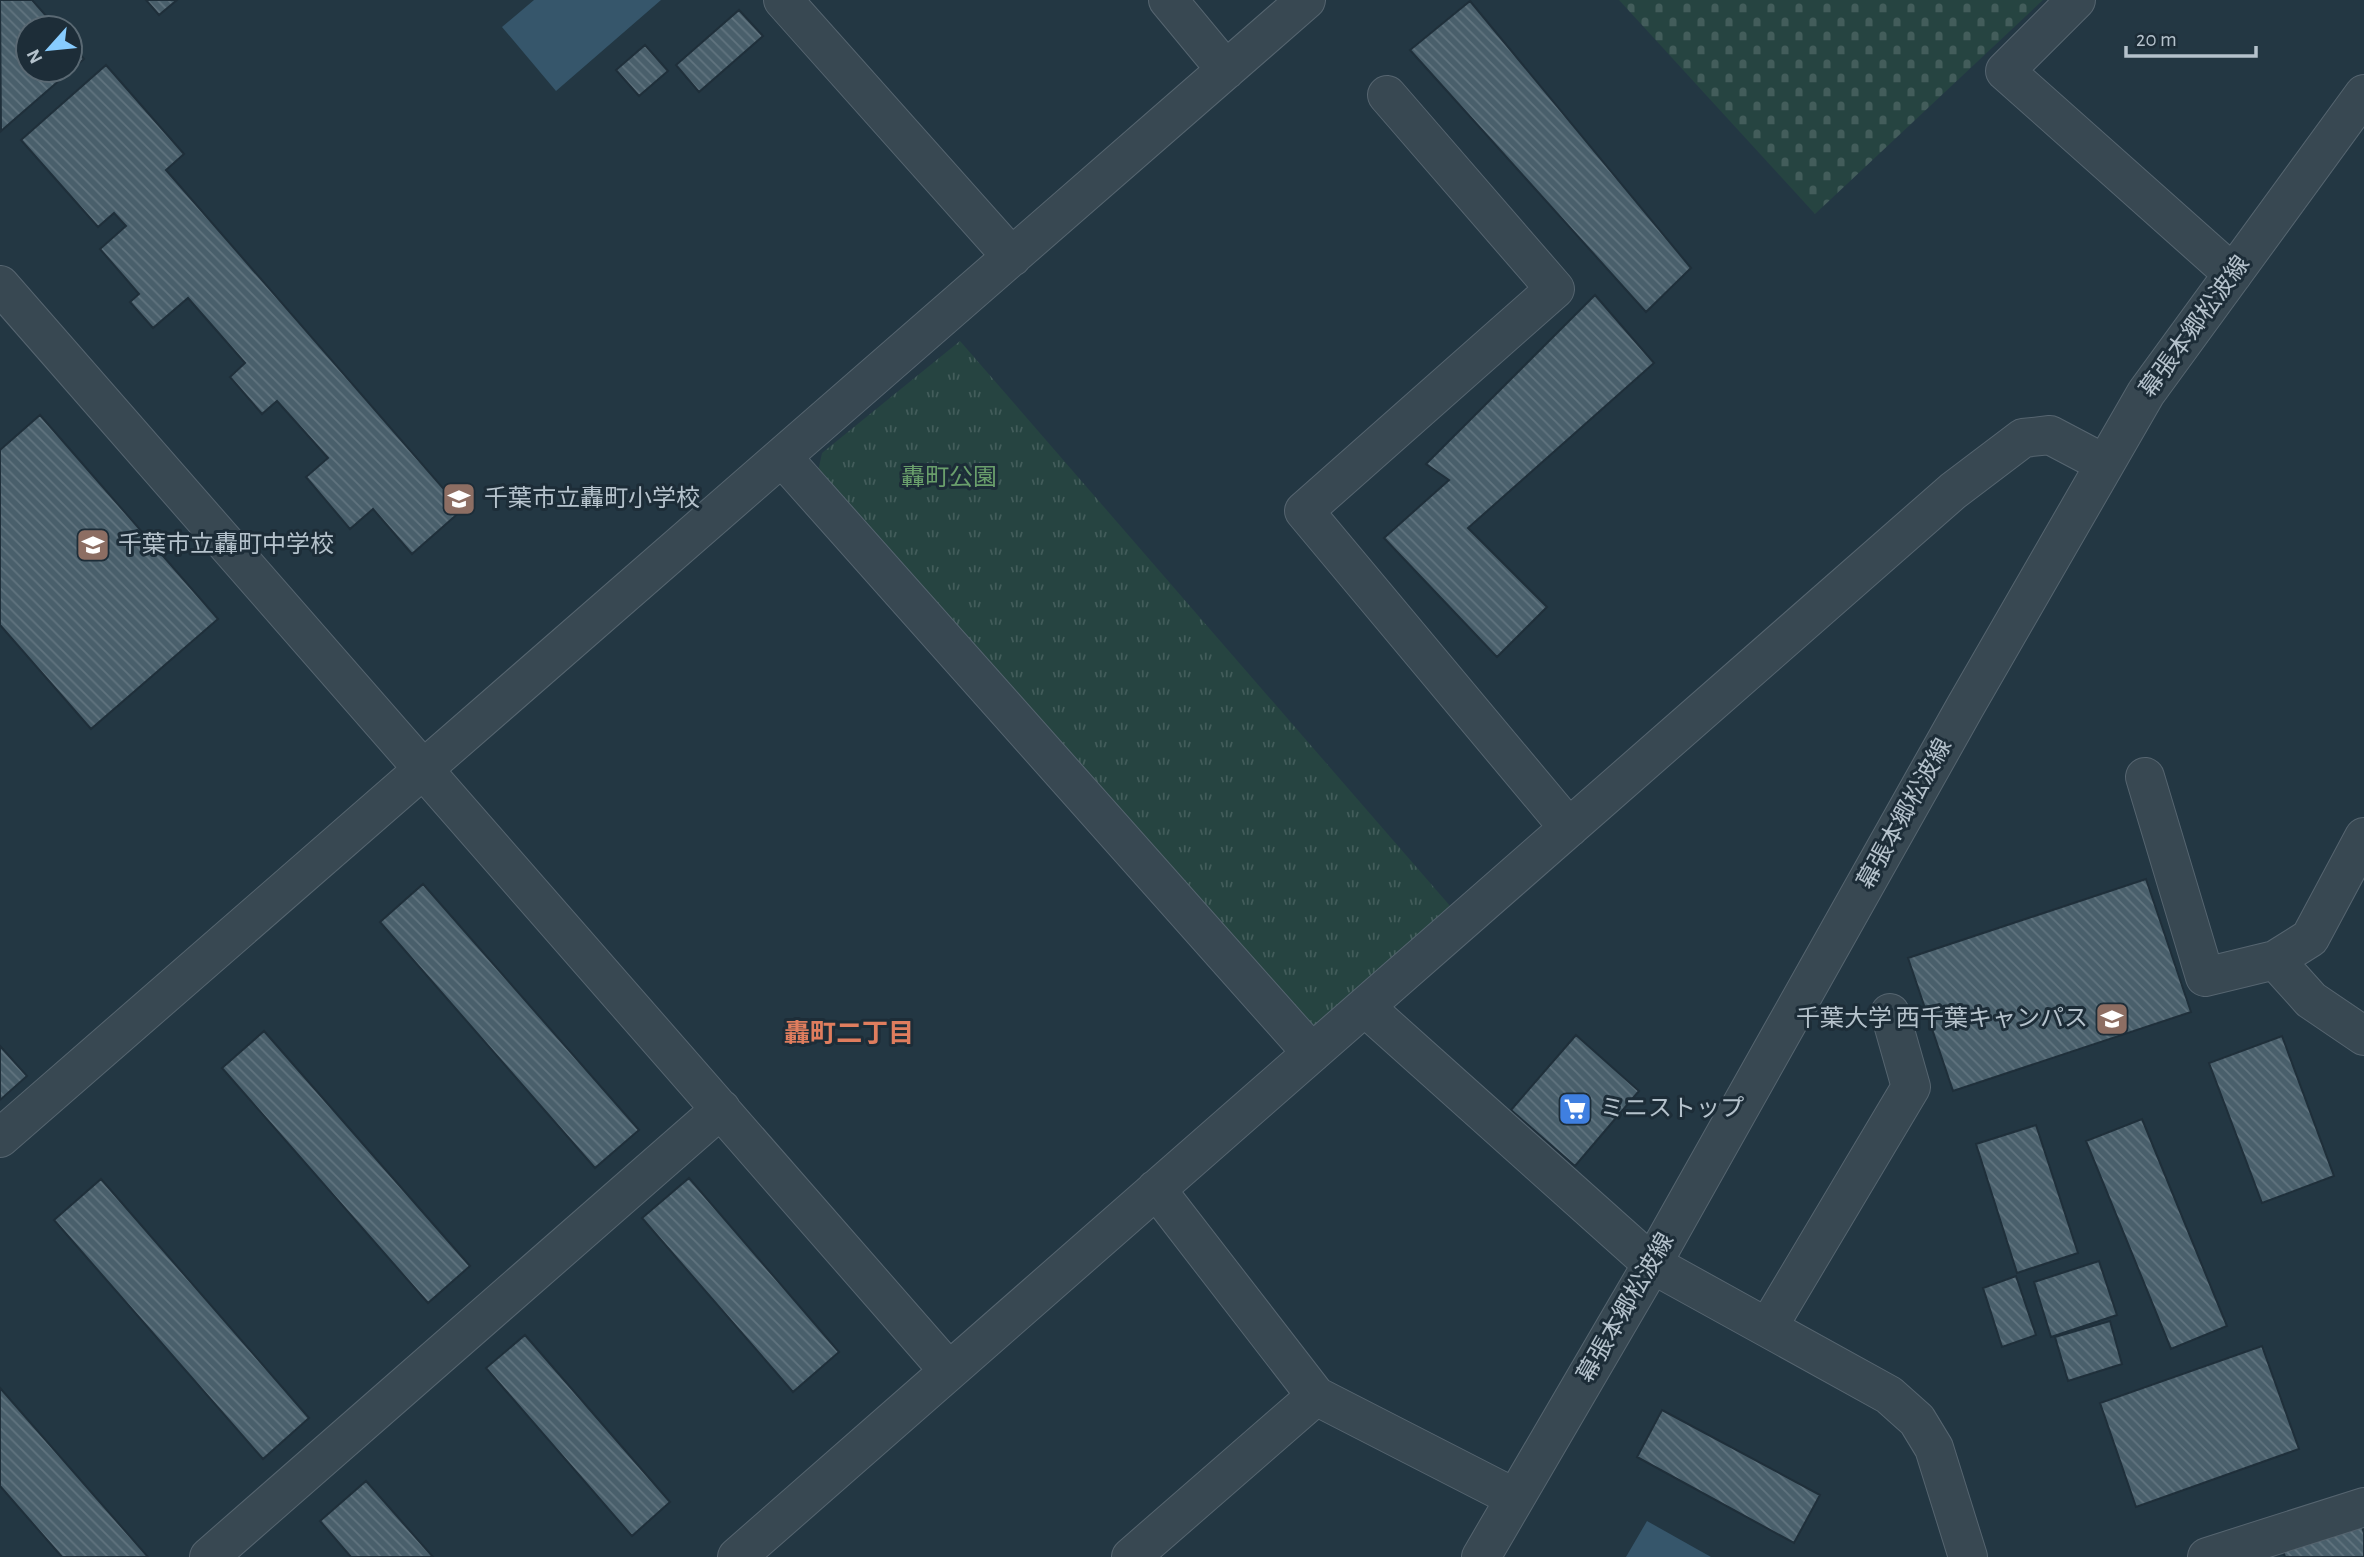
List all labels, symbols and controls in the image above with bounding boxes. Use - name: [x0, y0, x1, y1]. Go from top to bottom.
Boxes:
- north arrow: [14, 14, 84, 84]
- scale bar: [2126, 14, 2256, 58]
- text: 20 m: [2136, 29, 2177, 50]
- text: N: [24, 46, 47, 66]
- street label: 幕張本郷松波線: [2134, 251, 2254, 402]
- park label: 轟町公園: [901, 464, 997, 490]
- school or university icon: 千葉市立轟町小学校: [440, 480, 478, 518]
- place label: 千葉市立轟町小学校: [484, 485, 700, 511]
- school or university icon: 千葉市立轟町中学校: [74, 526, 112, 564]
- place label: 千葉市立轟町中学校: [118, 531, 334, 557]
- street label: 幕張本郷松波線: [1852, 734, 1956, 893]
- school or university icon: 千葉大学 西千葉キャンパス: [2093, 1000, 2131, 1038]
- place label: 千葉大学 西千葉キャンパス: [1796, 1005, 2088, 1031]
- district label: 轟町二丁目: [784, 1019, 914, 1047]
- supermarket icon: ミニストップ: [1556, 1090, 1594, 1128]
- place label: ミニストップ: [1600, 1096, 1744, 1121]
- street label: 幕張本郷松波線: [1572, 1228, 1678, 1387]

